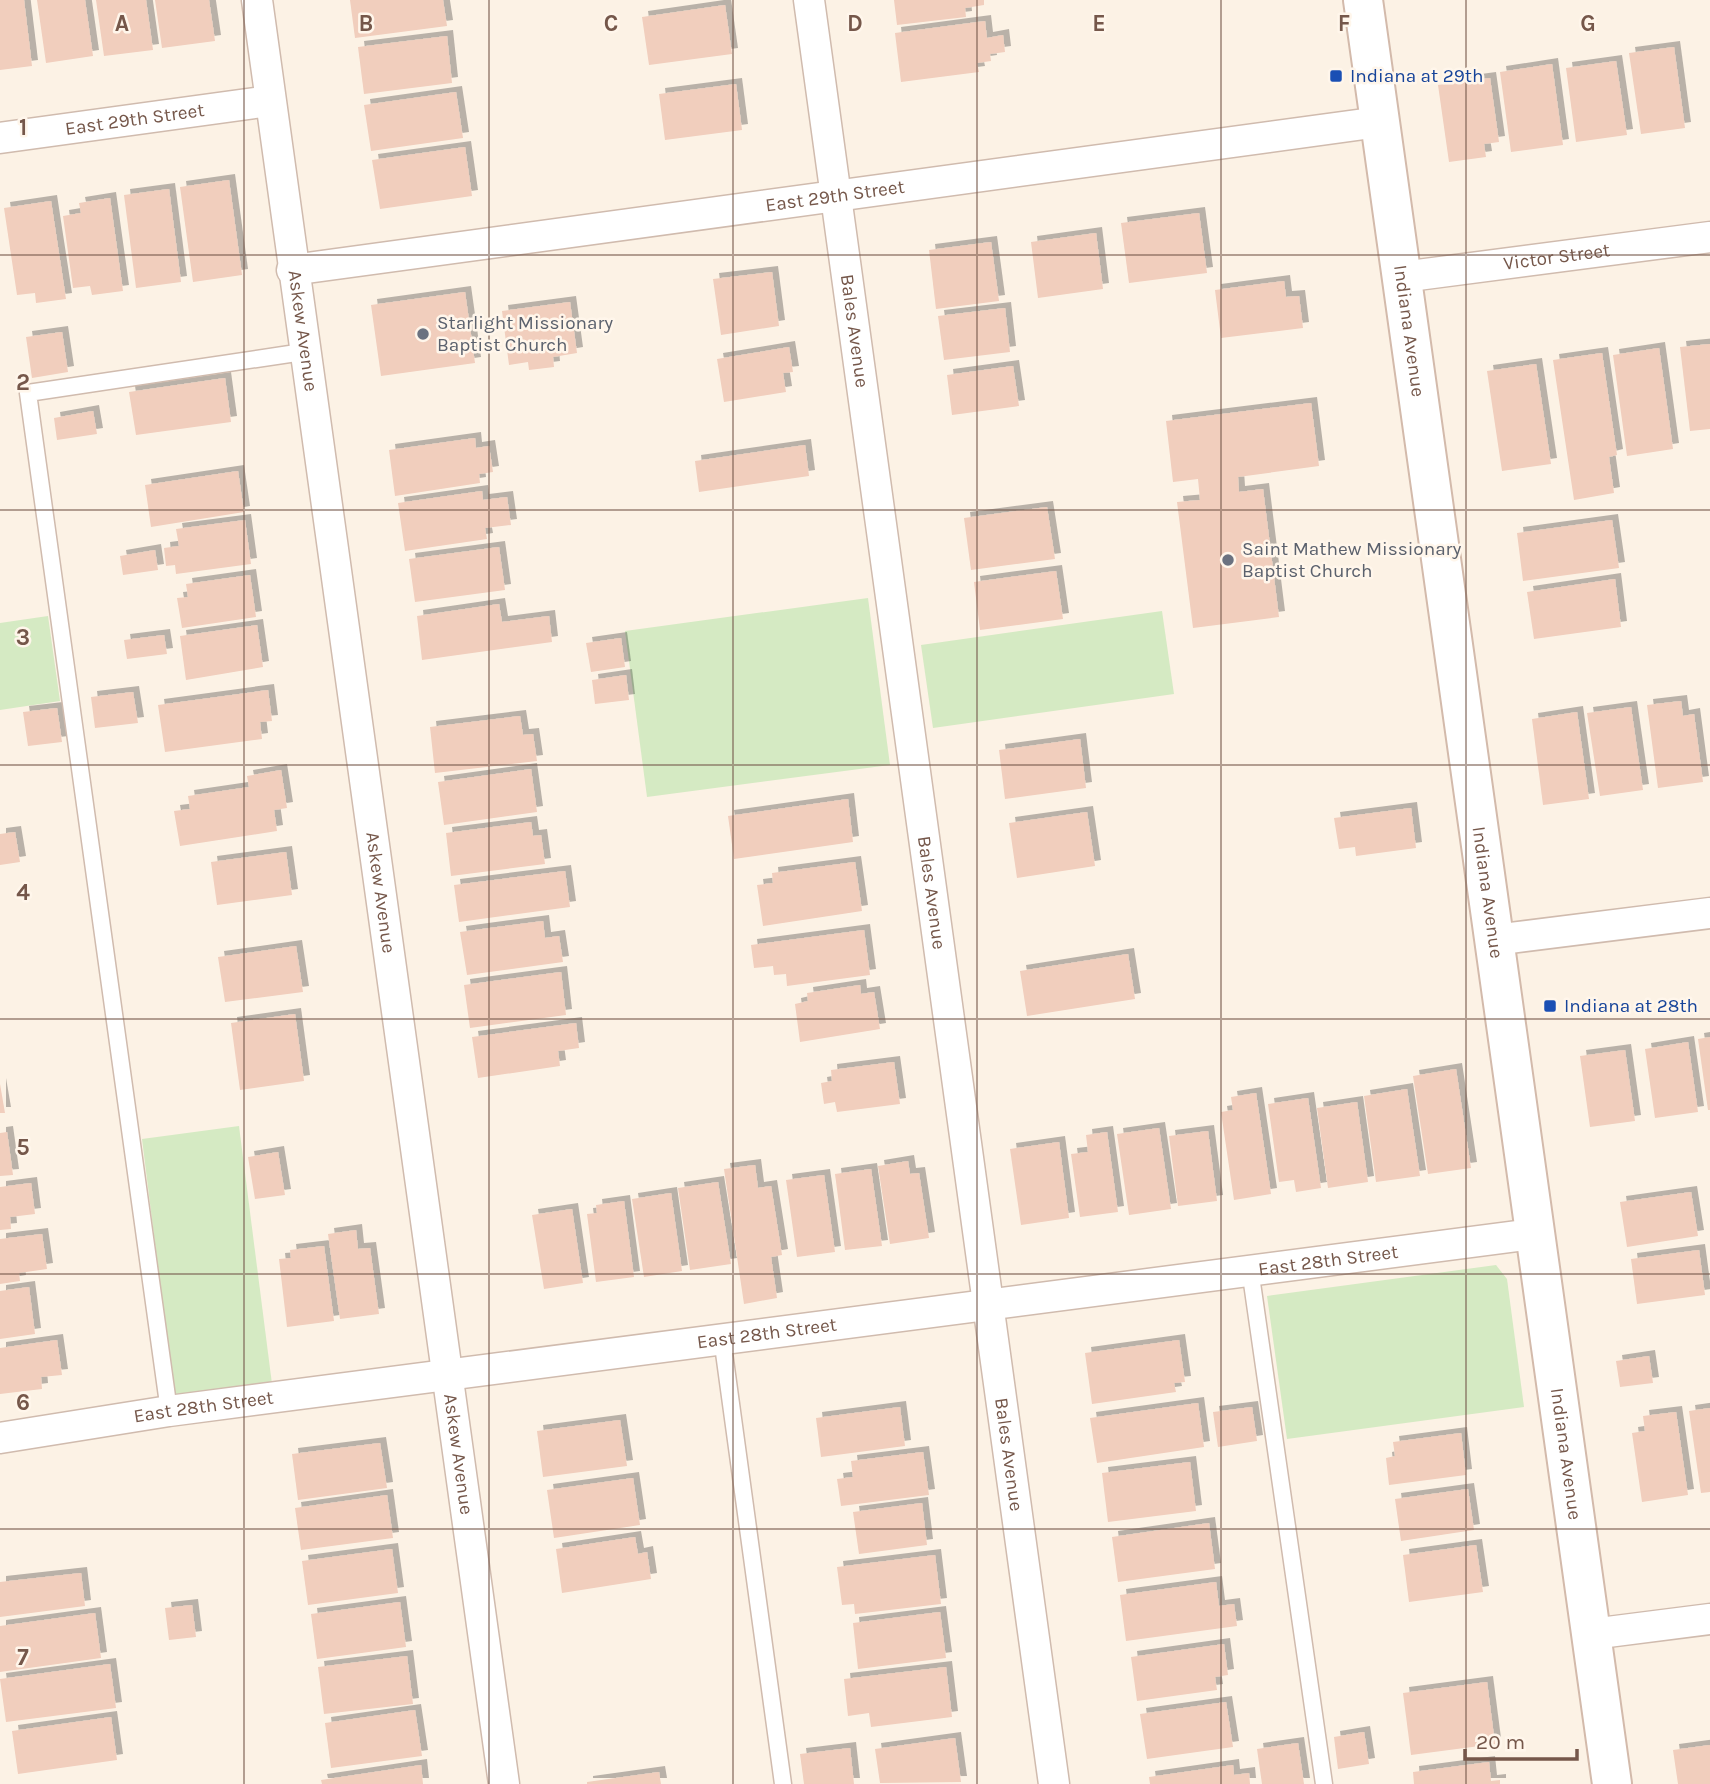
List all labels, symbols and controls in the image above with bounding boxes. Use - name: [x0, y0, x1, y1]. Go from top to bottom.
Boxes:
- text: A: [115, 10, 129, 37]
- text: B: [359, 10, 373, 37]
- text: C: [604, 10, 618, 37]
- text: D: [847, 10, 863, 37]
- text: E: [1092, 10, 1106, 37]
- text: F: [1338, 10, 1350, 37]
- text: G: [1580, 10, 1596, 37]
- place label: Indiana at 29th: [1350, 65, 1483, 87]
- marker: Indiana at 29th: [1328, 68, 1344, 84]
- street label: East 29th Street: [64, 99, 206, 140]
- text: 1: [19, 114, 27, 141]
- street label: East 29th Street: [764, 176, 906, 216]
- street label: Victor Street: [1502, 239, 1611, 275]
- street label: Indiana Avenue: [1389, 263, 1429, 398]
- street label: Askew Avenue: [284, 269, 322, 393]
- street label: Bales Avenue: [836, 273, 873, 389]
- place label: Starlight Missionary Baptist Church: [437, 312, 613, 356]
- marker: Starlight Missionary Baptist Church: [415, 326, 431, 342]
- text: 2: [16, 369, 30, 396]
- place label: Saint Mathew Missionary Baptist Church: [1242, 538, 1461, 582]
- marker: Saint Mathew Missionary Baptist Church: [1220, 552, 1236, 568]
- text: 3: [16, 624, 30, 651]
- street label: Indiana Avenue: [1467, 825, 1508, 960]
- street label: Askew Avenue: [361, 830, 400, 955]
- street label: Bales Avenue: [913, 834, 950, 951]
- text: 4: [16, 879, 30, 906]
- place label: Indiana at 28th: [1564, 995, 1698, 1017]
- marker: Indiana at 28th: [1542, 998, 1558, 1014]
- text: 5: [16, 1134, 30, 1161]
- street label: East 28th Street: [1257, 1241, 1399, 1281]
- street label: East 28th Street: [696, 1313, 838, 1353]
- street label: Indiana Avenue: [1546, 1386, 1586, 1521]
- street label: East 28th Street: [132, 1387, 275, 1427]
- text: 6: [16, 1389, 30, 1416]
- street label: Askew Avenue: [439, 1392, 478, 1516]
- street label: Bales Avenue: [990, 1396, 1027, 1513]
- text: 7: [17, 1644, 29, 1671]
- scale bar: [1465, 1718, 1577, 1762]
- text: 20 m: [1476, 1730, 1525, 1754]

